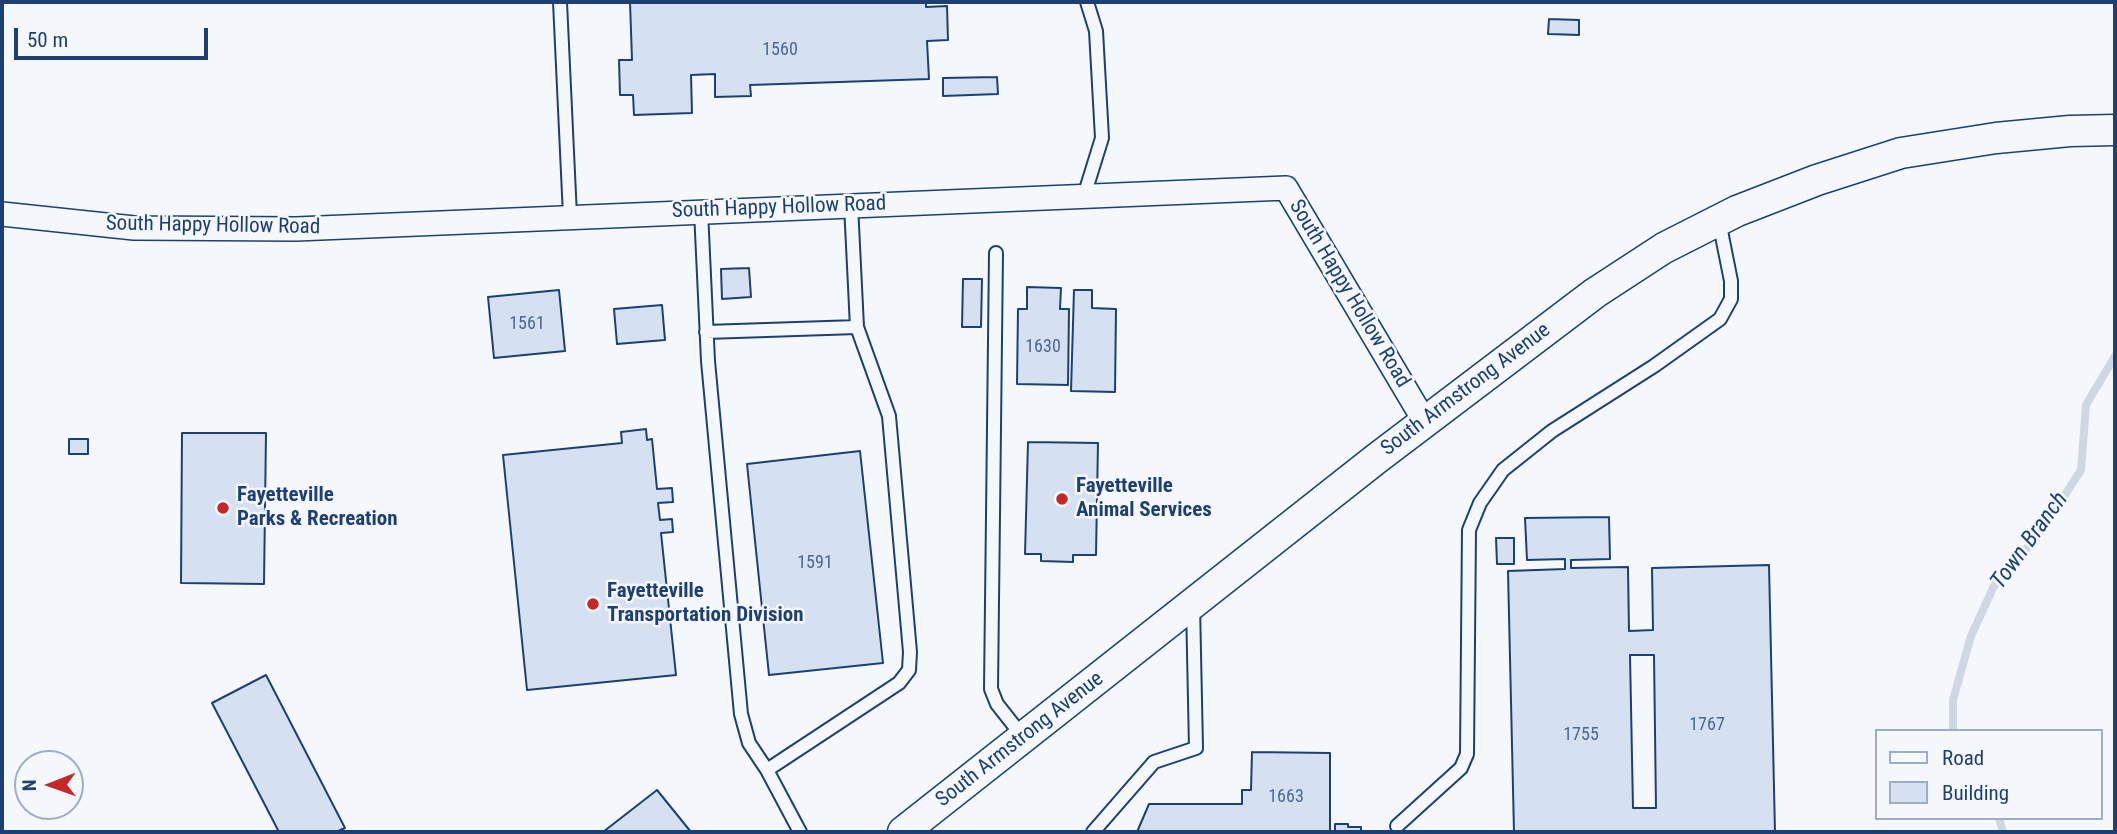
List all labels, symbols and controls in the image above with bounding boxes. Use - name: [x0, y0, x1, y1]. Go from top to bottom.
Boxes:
- scale bar: [18, 14, 212, 58]
- text: 50 m: [27, 28, 68, 52]
- house number: 1560: [762, 39, 798, 61]
- street label: South Happy Hollow Road: [671, 192, 887, 224]
- street label: South Happy Hollow Road: [1283, 196, 1415, 392]
- street label: South Happy Hollow Road: [106, 212, 320, 240]
- house number: 1561: [509, 313, 545, 335]
- street label: South Armstrong Avenue: [1376, 318, 1556, 462]
- house number: 1630: [1025, 336, 1061, 358]
- place label: Fayetteville Animal Services: [1076, 474, 1212, 524]
- place label: Fayetteville Parks & Recreation: [237, 483, 398, 533]
- water label: Town Branch: [1986, 487, 2074, 595]
- marker: Fayetteville Animal Services: [1054, 491, 1070, 507]
- marker: Fayetteville Parks & Recreation: [215, 500, 231, 516]
- house number: 1591: [797, 552, 833, 574]
- place label: Fayetteville Transportation Division: [607, 579, 804, 629]
- marker: Fayetteville Transportation Division: [585, 596, 601, 612]
- street label: South Armstrong Avenue: [931, 667, 1109, 813]
- house number: 1767: [1689, 714, 1725, 736]
- house number: 1755: [1563, 724, 1599, 746]
- legend: [1876, 729, 2103, 820]
- text: Road: [1942, 746, 1984, 770]
- north arrow: [14, 750, 84, 820]
- text: N: [18, 779, 41, 791]
- text: Building: [1942, 781, 2009, 805]
- house number: 1663: [1268, 786, 1304, 808]

